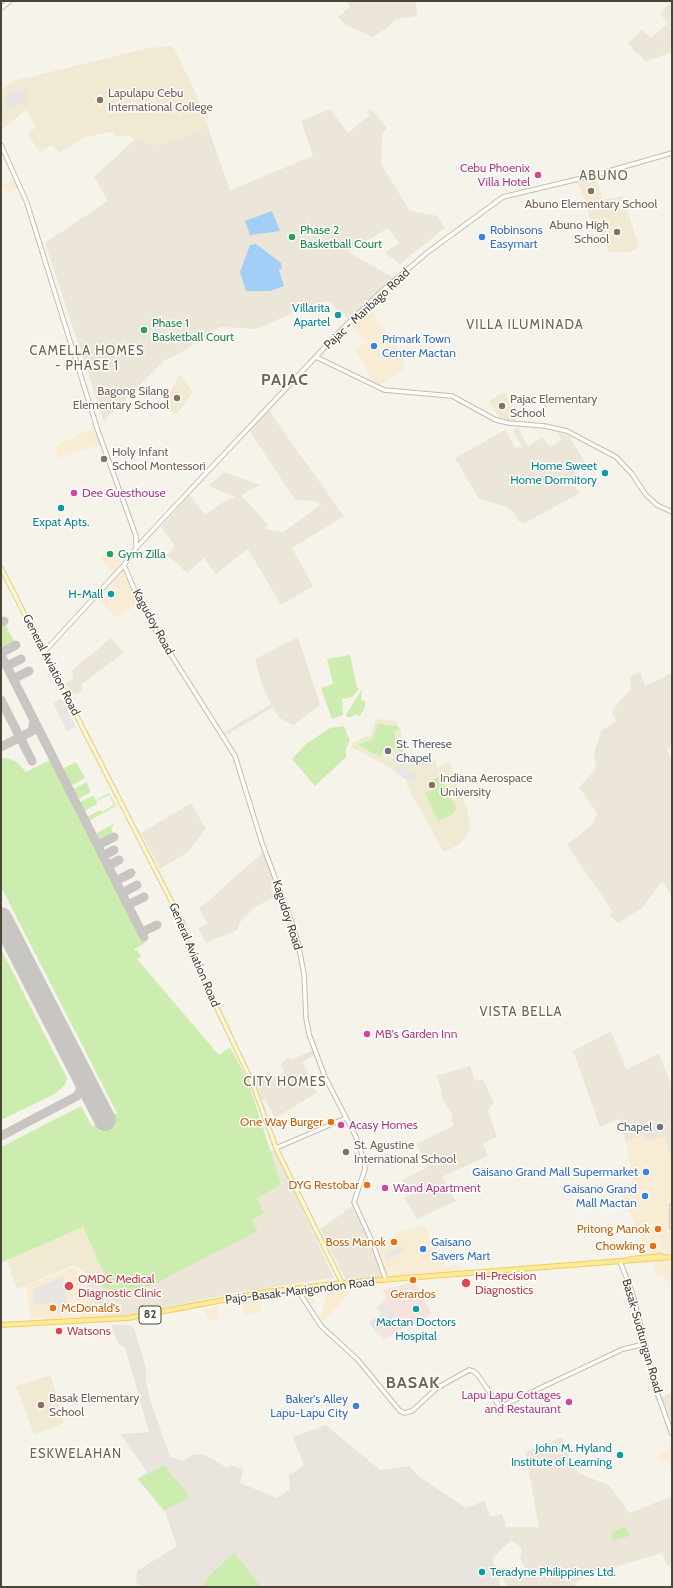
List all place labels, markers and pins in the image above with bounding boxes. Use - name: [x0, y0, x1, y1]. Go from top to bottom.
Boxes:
- place label: Lapulapu Cebu International College: [108, 86, 213, 114]
- marker: Lapulapu Cebu International College: [95, 95, 105, 105]
- place label: Cebu Phoenix Villa Hotel: [460, 161, 530, 189]
- marker: Cebu Phoenix Villa Hotel: [533, 170, 543, 180]
- marker: Abuno Elementary School: [586, 186, 596, 196]
- place label: Abuno Elementary School: [525, 197, 657, 211]
- place label: Abuno High School: [549, 218, 609, 246]
- place label: Phase 2 Basketball Court: [300, 223, 382, 251]
- place label: Robinsons Easymart: [490, 223, 543, 251]
- marker: Abuno High School: [612, 227, 622, 237]
- marker: Phase 2 Basketball Court: [287, 232, 297, 242]
- marker: Robinsons Easymart: [477, 232, 487, 242]
- place label: Villarita Apartel: [292, 301, 330, 329]
- marker: Villarita Apartel: [333, 310, 343, 320]
- place label: Phase 1 Basketball Court: [152, 316, 234, 344]
- marker: Phase 1 Basketball Court: [139, 325, 149, 335]
- place label: Primark Town Center Mactan: [382, 332, 456, 360]
- marker: Primark Town Center Mactan: [369, 341, 379, 351]
- place label: Bagong Silang Elementary School: [73, 384, 169, 412]
- place label: Pajac Elementary School: [510, 392, 597, 420]
- marker: Bagong Silang Elementary School: [172, 393, 182, 403]
- marker: Pajac Elementary School: [497, 401, 507, 411]
- place label: Holy Infant School Montessori: [112, 445, 206, 473]
- marker: Holy Infant School Montessori: [99, 454, 109, 464]
- place label: Home Sweet Home Dormitory: [510, 459, 597, 487]
- marker: Home Sweet Home Dormitory: [600, 468, 610, 478]
- place label: Dee Guesthouse: [82, 486, 166, 500]
- marker: Dee Guesthouse: [69, 488, 79, 498]
- marker: Expat Apts.: [56, 503, 66, 513]
- place label: Expat Apts.: [33, 515, 89, 529]
- place label: Gym Zilla: [118, 547, 166, 561]
- marker: Gym Zilla: [105, 549, 115, 559]
- place label: H-Mall: [68, 587, 103, 601]
- marker: H-Mall: [106, 589, 116, 599]
- place label: St. Therese Chapel: [396, 737, 452, 765]
- marker: St. Therese Chapel: [383, 746, 393, 756]
- place label: Indiana Aerospace University: [440, 771, 532, 799]
- marker: Indiana Aerospace University: [427, 780, 437, 790]
- place label: MB's Garden Inn: [375, 1027, 457, 1041]
- marker: MB's Garden Inn: [362, 1029, 372, 1039]
- place label: One Way Burger: [240, 1115, 323, 1129]
- marker: One Way Burger: [326, 1117, 336, 1127]
- place label: Acasy Homes: [349, 1118, 418, 1132]
- marker: Acasy Homes: [336, 1120, 346, 1130]
- place label: Chapel: [617, 1120, 652, 1134]
- marker: Chapel: [655, 1122, 665, 1132]
- place label: St. Agustine International School: [354, 1138, 456, 1166]
- marker: St. Agustine International School: [341, 1147, 351, 1157]
- place label: Gaisano Grand Mall Supermarket: [472, 1165, 638, 1179]
- marker: Gaisano Grand Mall Supermarket: [641, 1167, 651, 1177]
- place label: DYG Restobar: [288, 1178, 359, 1192]
- marker: DYG Restobar: [362, 1180, 372, 1190]
- place label: Wand Apartment: [393, 1181, 481, 1195]
- place label: Gaisano Grand Mall Mactan: [563, 1182, 637, 1210]
- marker: Wand Apartment: [380, 1183, 390, 1193]
- marker: Gaisano Grand Mall Mactan: [640, 1191, 650, 1201]
- place label: Pritong Manok: [577, 1222, 650, 1236]
- marker: Pritong Manok: [653, 1224, 663, 1234]
- place label: Boss Manok: [325, 1235, 386, 1249]
- place label: Gaisano Savers Mart: [431, 1235, 490, 1263]
- marker: Boss Manok: [389, 1237, 399, 1247]
- place label: Chowking: [595, 1239, 645, 1253]
- marker: Chowking: [648, 1241, 658, 1251]
- marker: Gaisano Savers Mart: [418, 1244, 428, 1254]
- place label: Hi-Precision Diagnostics: [475, 1269, 536, 1297]
- place label: OMDC Medical Diagnostic Clinic: [78, 1272, 161, 1300]
- marker: Gerardos: [408, 1275, 418, 1285]
- marker: Hi-Precision Diagnostics: [460, 1277, 472, 1289]
- marker: OMDC Medical Diagnostic Clinic: [63, 1280, 75, 1292]
- place label: Gerardos: [390, 1287, 436, 1301]
- place label: McDonald's: [61, 1301, 120, 1315]
- marker: McDonald's: [48, 1303, 58, 1313]
- marker: Mactan Doctors Hospital: [411, 1304, 421, 1314]
- place label: Mactan Doctors Hospital: [376, 1315, 456, 1343]
- place label: Watsons: [67, 1324, 111, 1338]
- marker: Watsons: [54, 1326, 64, 1336]
- place label: Lapu Lapu Cottages and Restaurant: [461, 1388, 561, 1416]
- place label: Basak Elementary School: [49, 1391, 139, 1419]
- place label: Baker's Alley Lapu-Lapu City: [270, 1392, 348, 1420]
- marker: Lapu Lapu Cottages and Restaurant: [564, 1397, 574, 1407]
- marker: Basak Elementary School: [36, 1400, 46, 1410]
- marker: Baker's Alley Lapu-Lapu City: [351, 1401, 361, 1411]
- place label: John M. Hyland Institute of Learning: [511, 1441, 612, 1469]
- marker: John M. Hyland Institute of Learning: [615, 1450, 625, 1460]
- place label: Teradyne Philippines Ltd.: [490, 1565, 616, 1579]
- marker: Teradyne Philippines Ltd.: [477, 1567, 487, 1577]

